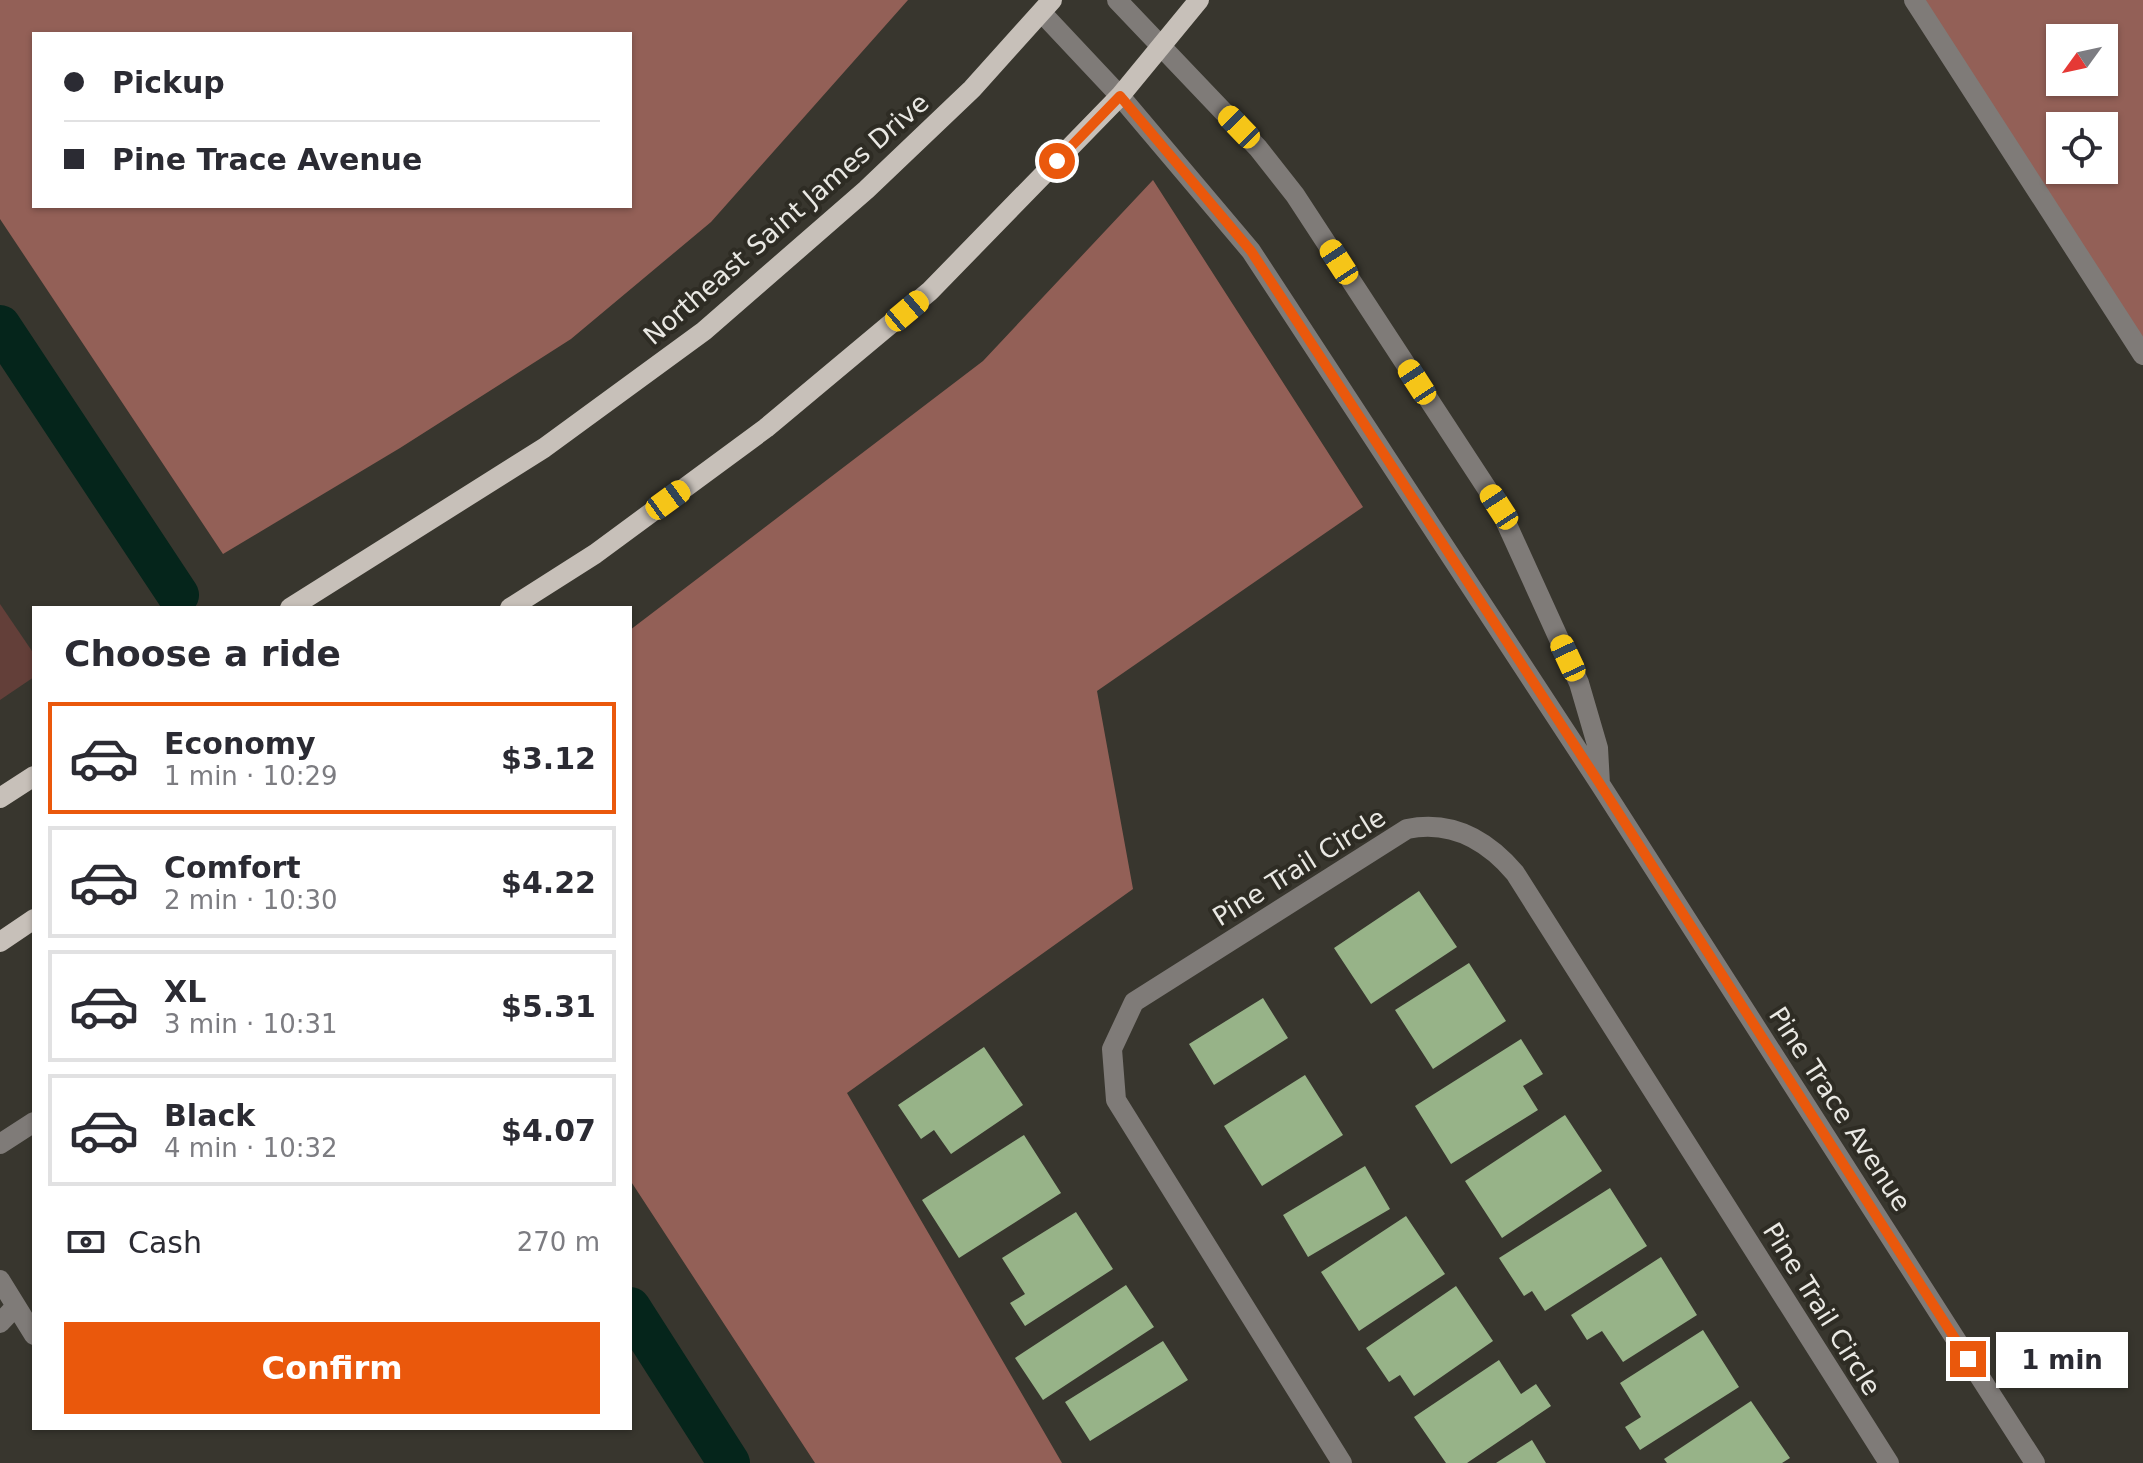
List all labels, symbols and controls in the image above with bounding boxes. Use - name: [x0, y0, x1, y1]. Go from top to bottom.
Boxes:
- north arrow: [2046, 24, 2118, 96]
- map controls: [2046, 24, 2118, 184]
- text: Pickup: [112, 65, 225, 100]
- street label: Northeast Saint James Drive: [638, 87, 934, 351]
- car: [1214, 101, 1264, 153]
- button: locate: [2046, 112, 2118, 184]
- text: Pine Trace Avenue: [112, 142, 422, 177]
- route start: [1039, 143, 1075, 179]
- car: [1316, 235, 1362, 289]
- car: [881, 286, 933, 336]
- car: [1394, 355, 1440, 409]
- car: [642, 476, 694, 524]
- car: [1476, 480, 1522, 534]
- car: [1547, 631, 1589, 685]
- text: Choose a ride: [64, 633, 341, 674]
- icon: car: [68, 722, 140, 794]
- text: Economy: [164, 726, 316, 761]
- text: $3.12: [501, 741, 596, 776]
- text: 1 min · 10:29: [164, 761, 338, 791]
- street label: Pine Trail Circle: [1207, 802, 1391, 932]
- icon: car: [68, 846, 140, 918]
- text: Comfort: [164, 850, 301, 885]
- text: $4.22: [501, 865, 596, 900]
- text: 2 min · 10:30: [164, 885, 338, 915]
- icon: car: [68, 970, 140, 1042]
- text: XL: [164, 974, 206, 1009]
- text: $5.31: [501, 989, 596, 1024]
- street label: Pine Trace Avenue: [1763, 1001, 1917, 1217]
- text: 3 min · 10:31: [164, 1009, 338, 1039]
- icon: car: [68, 1094, 140, 1166]
- text: Black: [164, 1098, 255, 1133]
- text: $4.07: [501, 1113, 596, 1148]
- text: 4 min · 10:32: [164, 1133, 338, 1163]
- street label: Pine Trail Circle: [1757, 1217, 1887, 1401]
- icon: cash: [64, 1220, 108, 1264]
- text: Cash: [128, 1225, 202, 1260]
- text: 270 m: [517, 1227, 600, 1257]
- button: Confirm: [64, 1322, 600, 1414]
- callout: 1 min: [1996, 1331, 2128, 1387]
- route end: [1950, 1341, 1986, 1377]
- text: 1 min: [2021, 1345, 2103, 1375]

